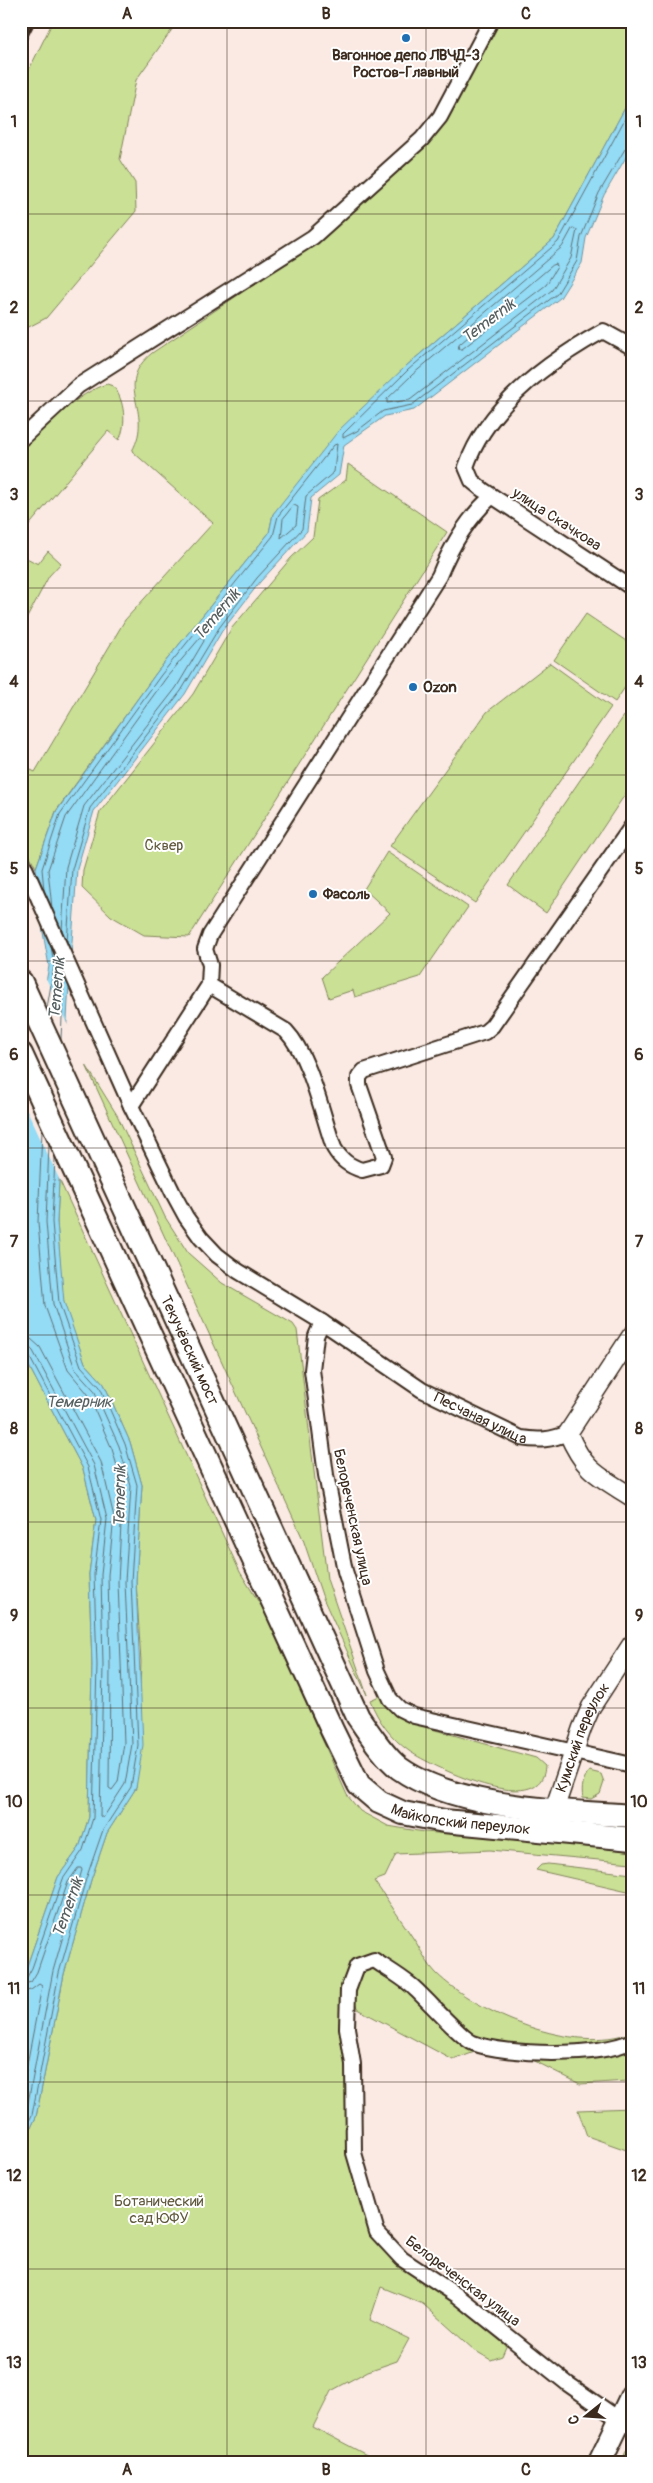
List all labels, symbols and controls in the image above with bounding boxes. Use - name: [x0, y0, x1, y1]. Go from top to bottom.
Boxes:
- text: A: [122, 4, 133, 24]
- text: B: [321, 4, 331, 24]
- text: C: [521, 4, 531, 24]
- marker: Вагонное депо ЛВЧД-3 Ростов-Главный: [400, 32, 412, 44]
- place label: Вагонное депо ЛВЧД-3 Ростов-Главный: [332, 46, 480, 82]
- text: 1: [11, 112, 17, 132]
- text: 1: [636, 112, 642, 132]
- water label: Temernik: [458, 293, 520, 347]
- text: 2: [10, 298, 19, 318]
- text: 2: [635, 298, 644, 318]
- street label: улица Скачкова: [508, 483, 605, 555]
- text: 3: [10, 485, 19, 505]
- text: 3: [635, 485, 644, 505]
- water label: Temernik: [189, 584, 246, 645]
- text: 4: [9, 672, 19, 692]
- text: 4: [634, 672, 644, 692]
- place label: Ozon: [423, 678, 457, 697]
- marker: Ozon: [407, 681, 419, 693]
- park label: Сквер: [145, 836, 183, 855]
- text: 5: [10, 859, 19, 879]
- text: 5: [635, 859, 644, 879]
- place label: Фасоль: [322, 885, 371, 904]
- marker: Фасоль: [307, 888, 319, 900]
- water label: Temernik: [44, 955, 70, 1020]
- text: 6: [9, 1045, 19, 1065]
- text: 6: [634, 1045, 644, 1065]
- text: 7: [10, 1232, 19, 1252]
- text: 7: [635, 1232, 644, 1252]
- street label: Текучёвский мост: [156, 1293, 223, 1409]
- street label: Песчаная улица: [431, 1388, 528, 1449]
- water label: Темерник: [46, 1392, 114, 1412]
- text: 8: [10, 1419, 18, 1439]
- text: 8: [635, 1419, 643, 1439]
- street label: Белореченская улица: [329, 1447, 376, 1587]
- water label: Temernik: [109, 1464, 131, 1527]
- text: 9: [10, 1606, 18, 1626]
- text: 9: [635, 1606, 643, 1626]
- street label: Кумский переулок: [552, 1679, 614, 1795]
- text: 10: [5, 1792, 23, 1812]
- text: 10: [630, 1792, 648, 1812]
- street label: Майкопский переулок: [388, 1800, 531, 1839]
- water label: Temernik: [48, 1874, 88, 1940]
- text: 11: [8, 1979, 20, 1999]
- text: 11: [633, 1979, 645, 1999]
- text: 12: [6, 2166, 22, 2186]
- text: 12: [631, 2166, 647, 2186]
- park label: Ботанический сад ЮФУ: [114, 2192, 204, 2228]
- street label: Белореченская улица: [401, 2232, 524, 2331]
- text: 13: [6, 2353, 22, 2373]
- text: 13: [631, 2353, 647, 2373]
- north arrow: [560, 2390, 610, 2440]
- text: С: [565, 2413, 583, 2426]
- text: A: [122, 2460, 133, 2480]
- text: B: [321, 2460, 331, 2480]
- text: C: [521, 2460, 531, 2480]

